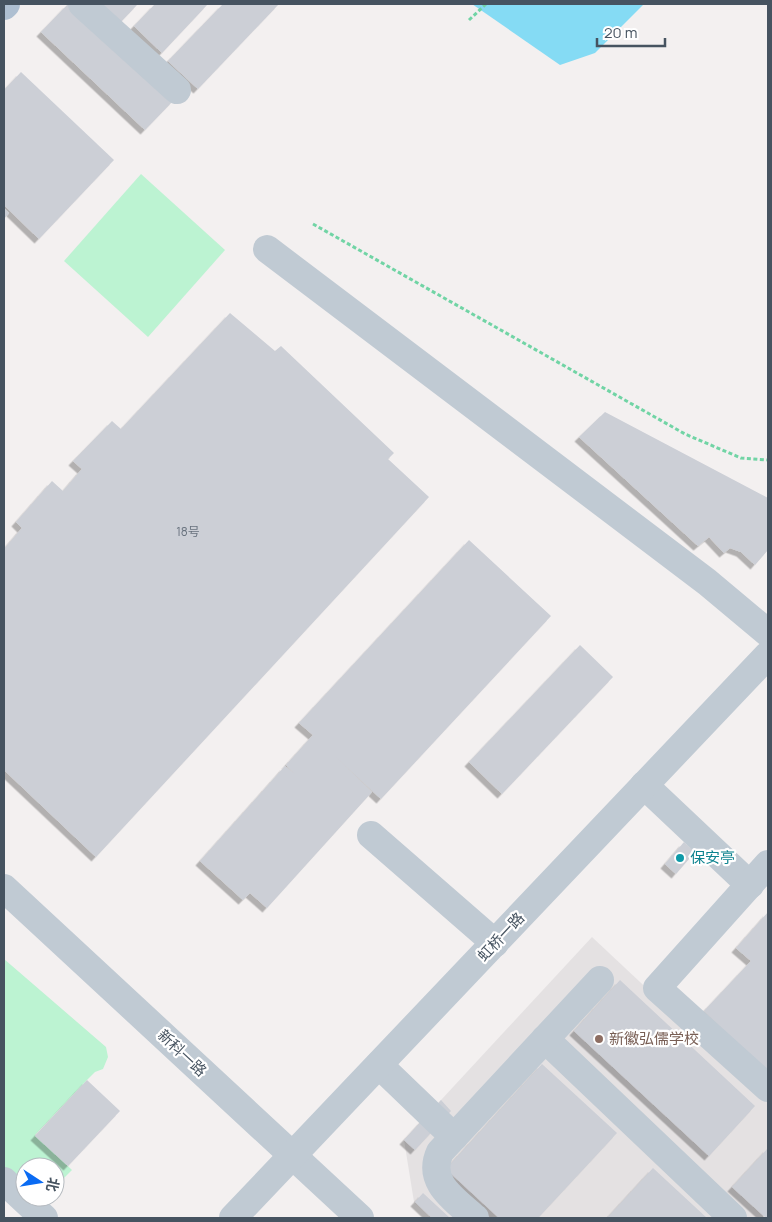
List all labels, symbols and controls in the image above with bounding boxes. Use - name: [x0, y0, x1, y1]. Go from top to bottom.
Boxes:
- scale bar: [597, 15, 664, 47]
- text: 20 m: [604, 22, 637, 43]
- house number: 18号: [176, 523, 200, 540]
- place label: 保安亭: [690, 847, 735, 868]
- marker: 保安亭: [674, 852, 686, 864]
- street label: 虹桥一路: [472, 908, 529, 966]
- street label: 新科一路: [153, 1024, 211, 1081]
- place label: 新徽弘儒学校: [609, 1028, 699, 1049]
- marker: 新徽弘儒学校: [593, 1033, 605, 1045]
- north arrow: [15, 1157, 65, 1207]
- text: 北: [42, 1176, 64, 1194]

